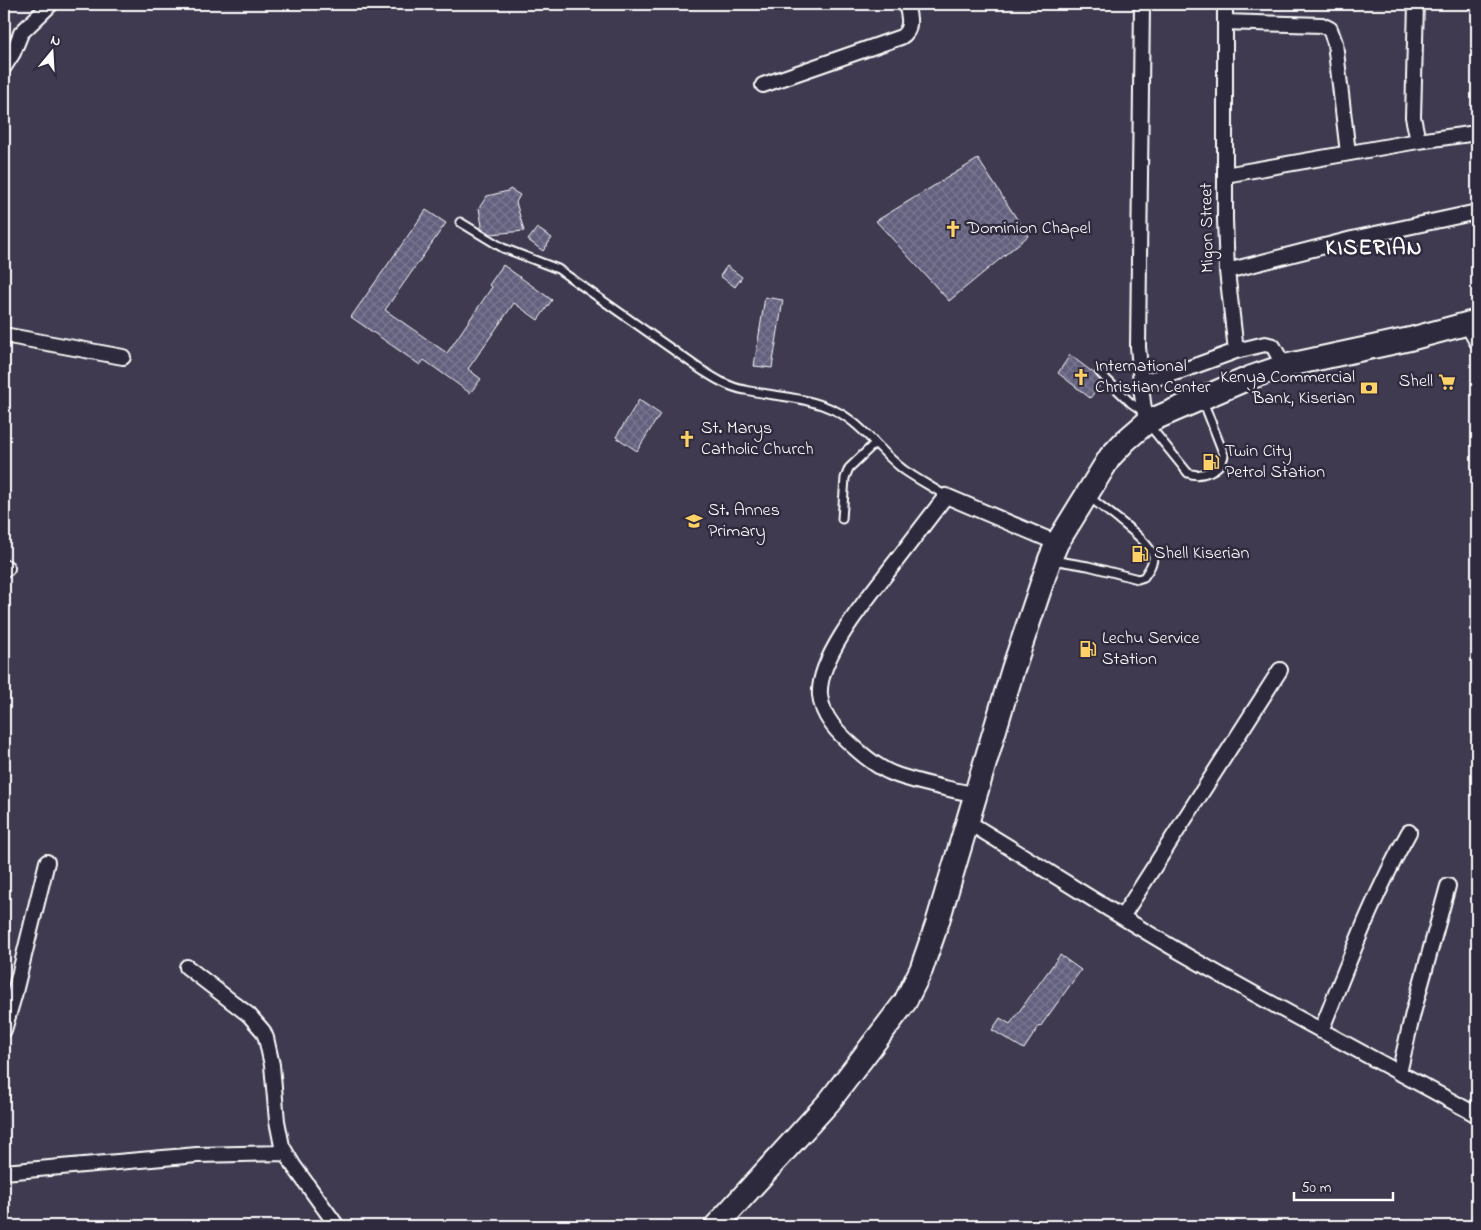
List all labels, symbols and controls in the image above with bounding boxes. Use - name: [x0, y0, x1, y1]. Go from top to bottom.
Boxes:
- north arrow: [28, 28, 78, 78]
- text: N: [48, 30, 63, 53]
- street label: Migon Street: [1194, 183, 1223, 273]
- place label: Dominion Chapel: [966, 216, 1091, 242]
- church icon: Dominion Chapel: [943, 219, 963, 239]
- district label: KISERIAN: [1325, 233, 1423, 265]
- place label: International Christian Center: [1095, 354, 1211, 401]
- place label: Kenya Commercial Bank, Kiserian: [1220, 365, 1355, 412]
- church icon: International Christian Center: [1071, 367, 1091, 387]
- place label: Shell: [1399, 369, 1433, 395]
- supermarket icon: Shell: [1437, 372, 1457, 392]
- bank icon: Kenya Commercial Bank, Kiserian: [1359, 378, 1379, 398]
- place label: St. Marys Catholic Church: [701, 416, 814, 463]
- church icon: St. Marys Catholic Church: [677, 429, 697, 449]
- place label: Twin City Petrol Station: [1225, 439, 1325, 486]
- fuel station icon: Twin City Petrol Station: [1201, 452, 1221, 472]
- place label: St. Annes Primary: [708, 498, 780, 545]
- school or university icon: St. Annes Primary: [684, 511, 704, 531]
- place label: Shell Kiserian: [1154, 541, 1249, 567]
- fuel station icon: Shell Kiserian: [1130, 544, 1150, 564]
- place label: Lechu Service Station: [1102, 626, 1200, 673]
- fuel station icon: Lechu Service Station: [1078, 639, 1098, 659]
- scale bar: [1294, 1170, 1392, 1202]
- text: 50 m: [1301, 1177, 1332, 1199]

